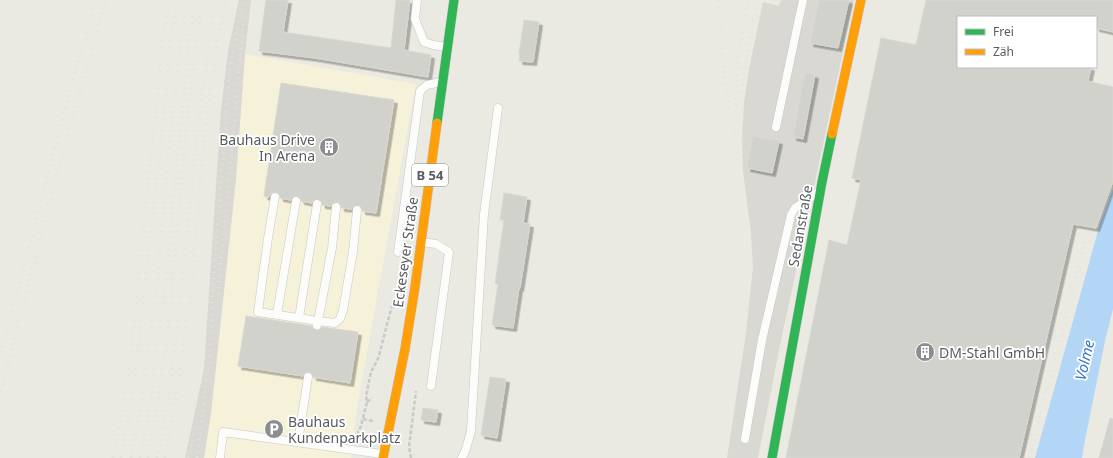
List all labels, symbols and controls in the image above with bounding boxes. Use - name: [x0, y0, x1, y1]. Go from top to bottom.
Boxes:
- legend: [957, 16, 1097, 68]
- text: Frei: [993, 23, 1014, 40]
- text: Zäh: [993, 43, 1014, 60]
- place label: Bauhaus Drive In Arena: [219, 130, 315, 165]
- building icon: Bauhaus Drive In Arena: [318, 136, 340, 158]
- road number: B 54: [412, 164, 448, 186]
- street label: Sedanstraße: [783, 184, 817, 268]
- street label: Eckeseyer Straße: [388, 195, 422, 309]
- water label: Volme: [1070, 337, 1098, 382]
- building icon: DM-Stahl GmbH: [914, 341, 936, 363]
- place label: DM-Stahl GmbH: [939, 343, 1045, 362]
- place label: Bauhaus Kundenparkplatz: [288, 412, 401, 447]
- parking icon: Bauhaus Kundenparkplatz: [263, 418, 285, 440]

